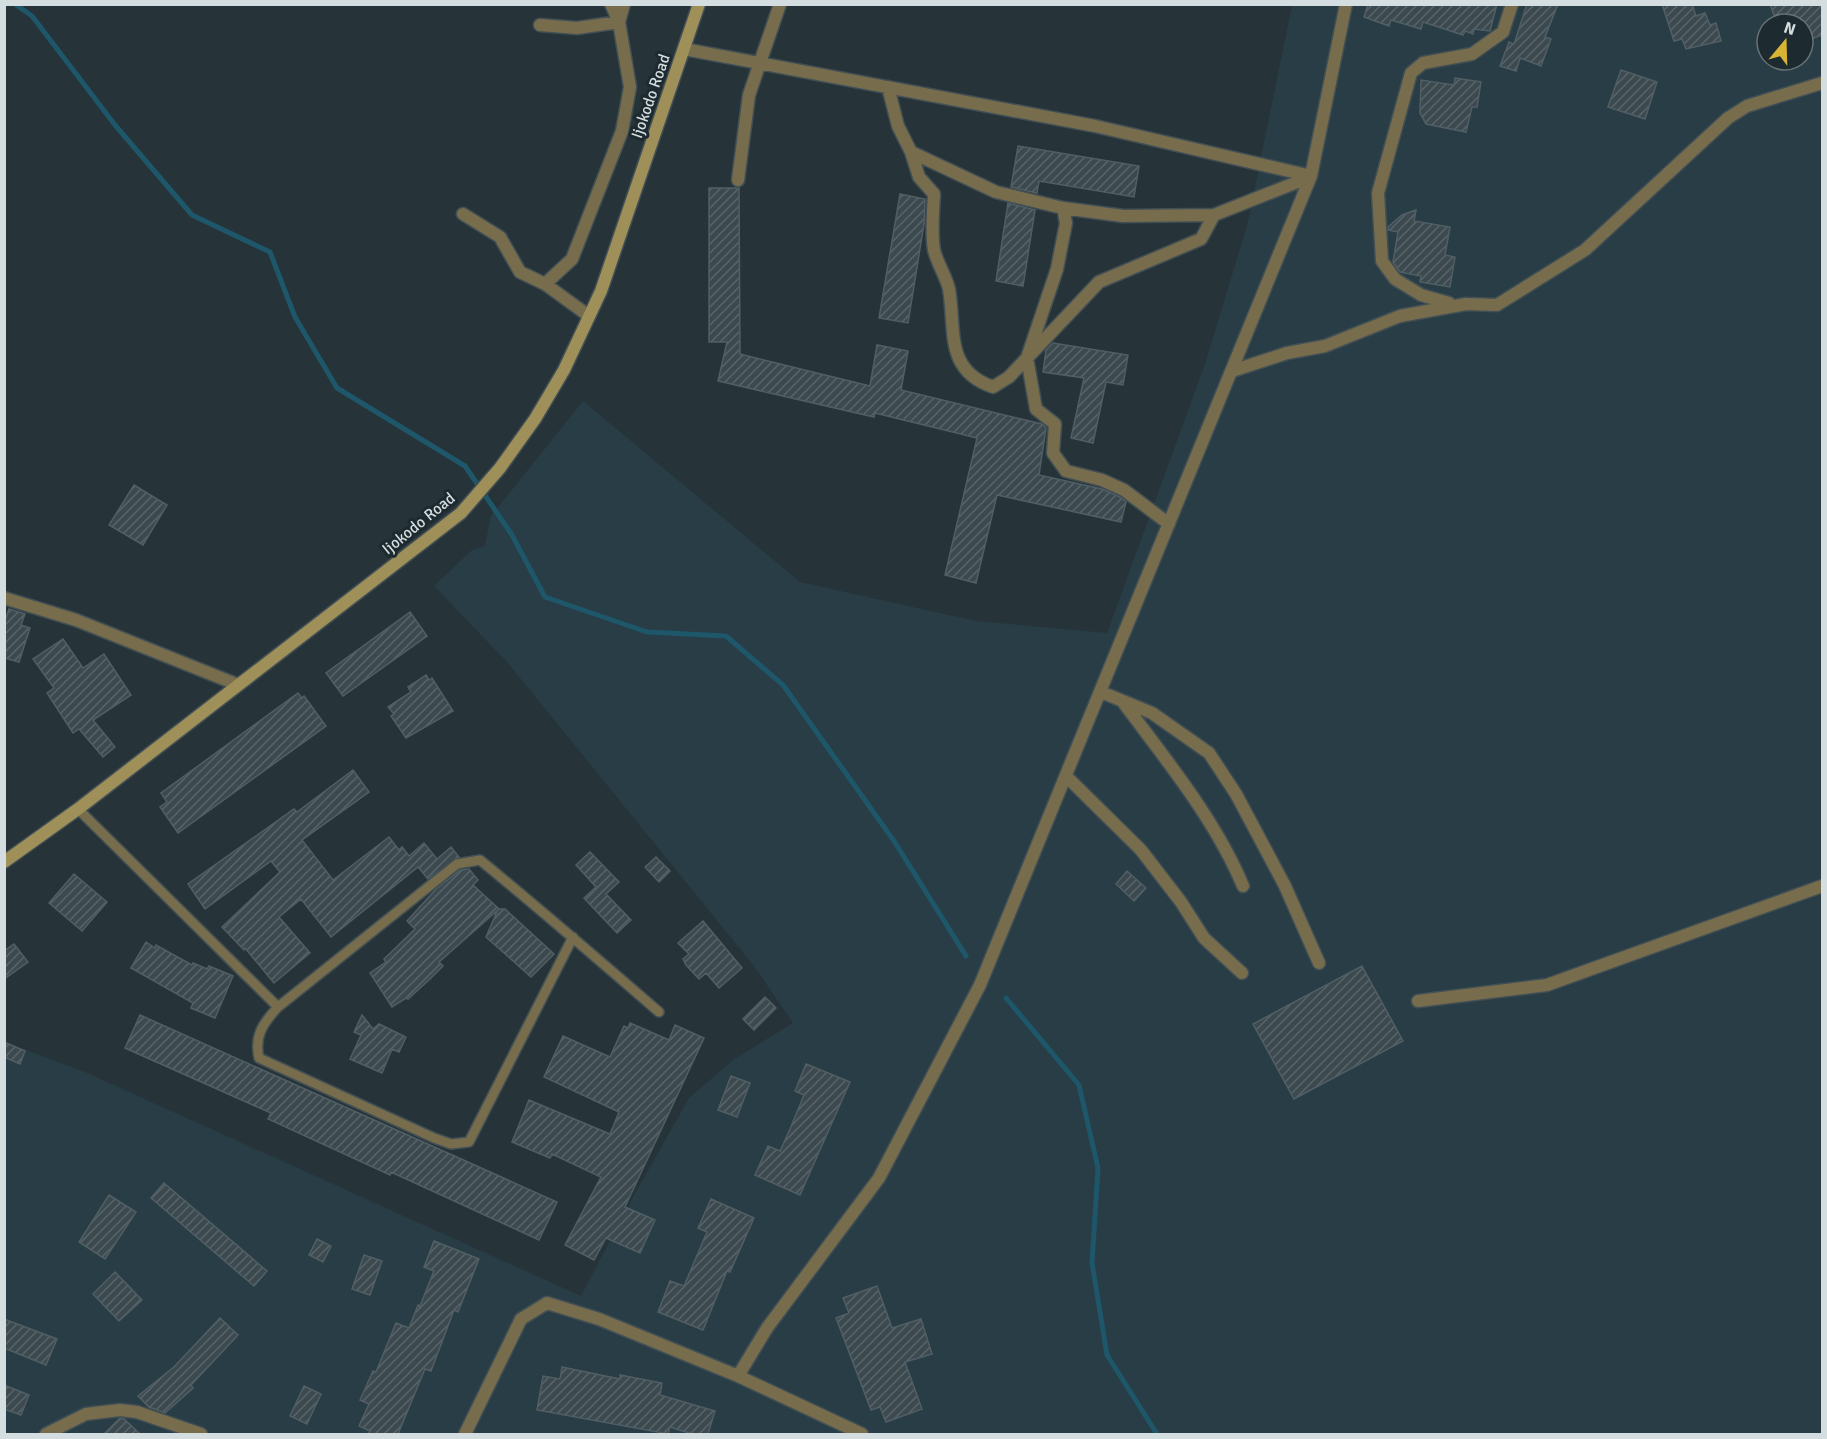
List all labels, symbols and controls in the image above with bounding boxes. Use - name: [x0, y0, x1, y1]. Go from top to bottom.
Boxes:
- north arrow: [1755, 12, 1815, 72]
- text: N: [1781, 17, 1798, 40]
- street label: Ijokodo Road: [627, 51, 675, 141]
- street label: Ijokodo Road: [378, 488, 459, 559]

